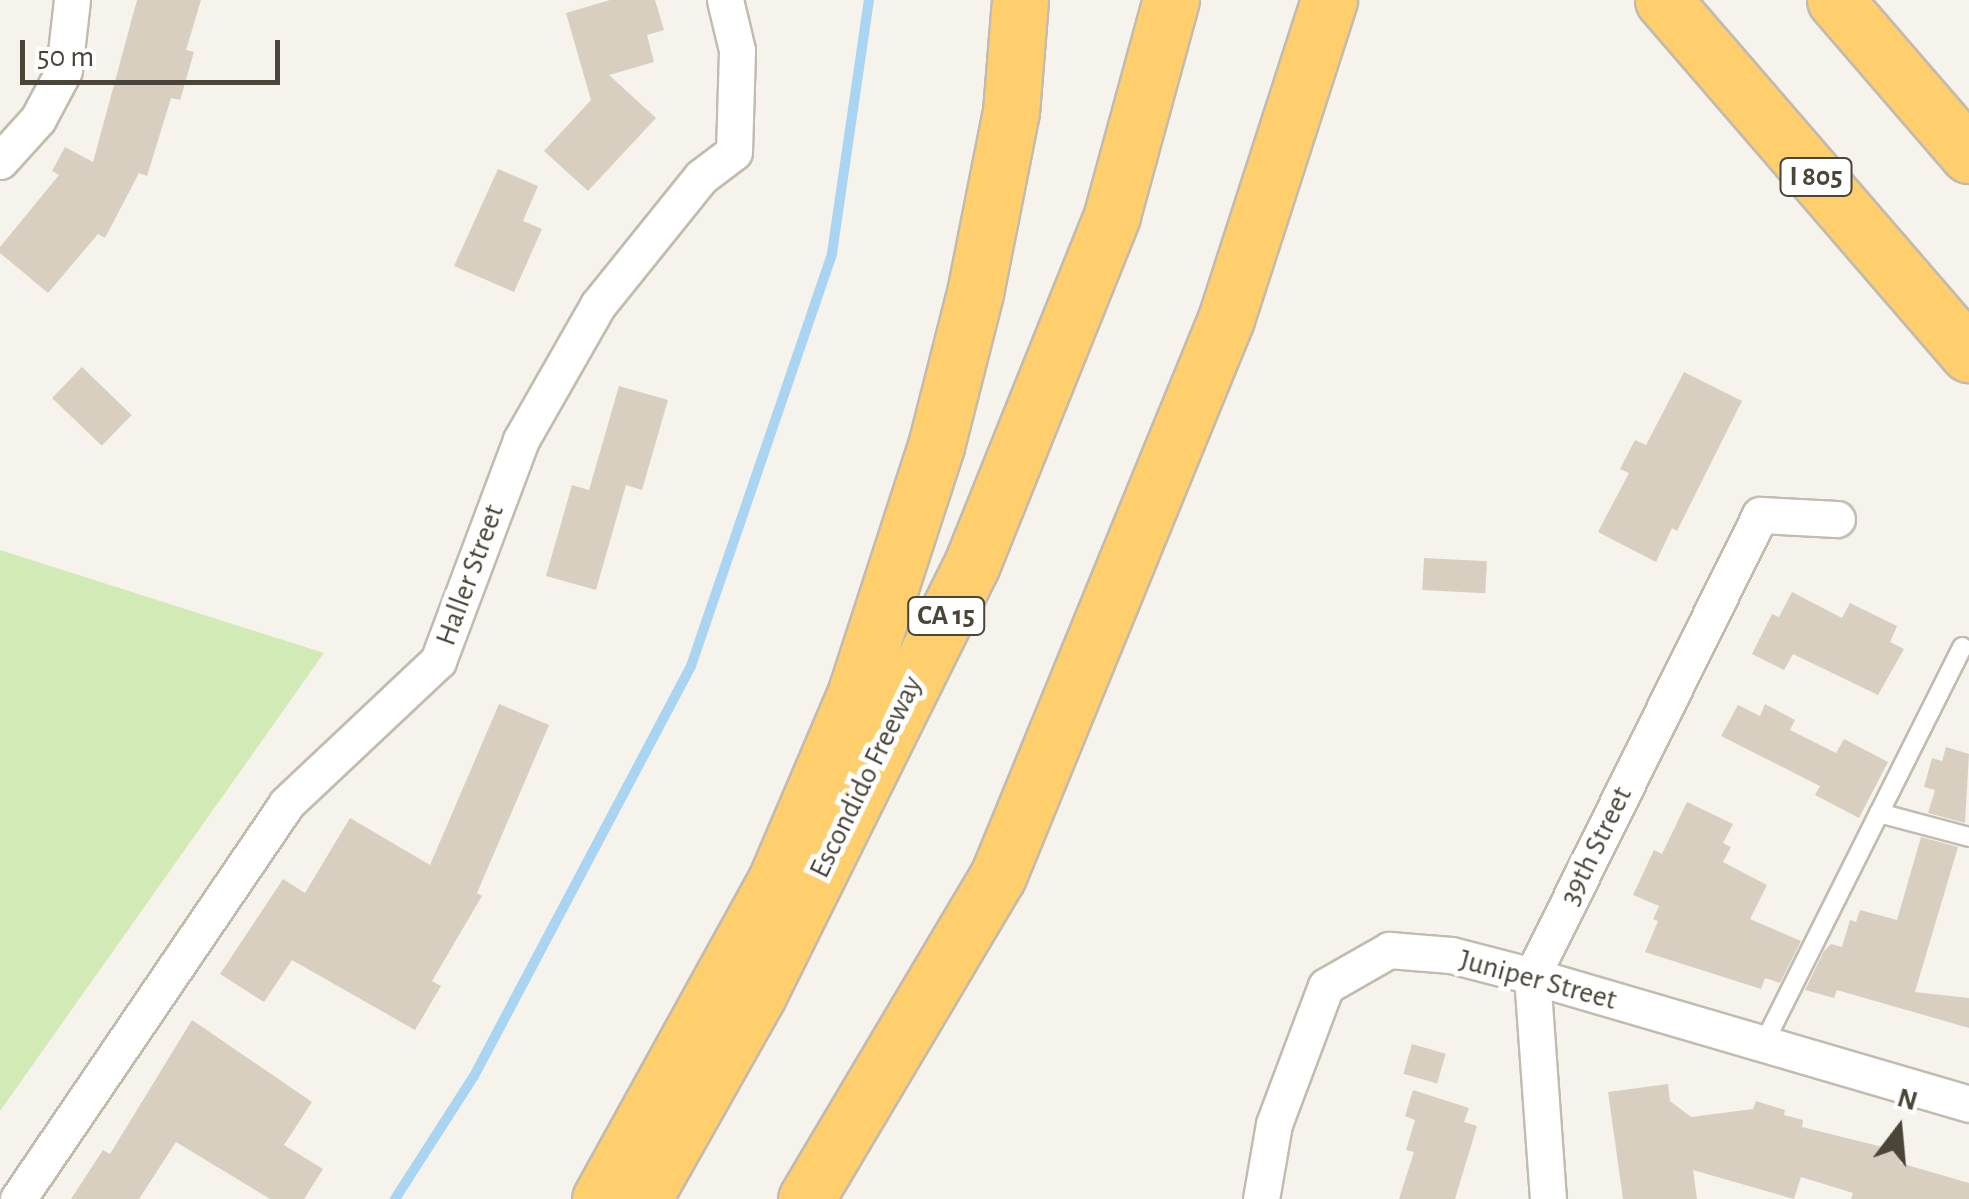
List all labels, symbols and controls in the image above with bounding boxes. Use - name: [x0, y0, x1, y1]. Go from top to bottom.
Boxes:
- scale bar: [25, 20, 285, 82]
- text: 50 m: [37, 42, 94, 72]
- road number: I 805: [1778, 154, 1854, 200]
- street label: Haller Street: [428, 499, 512, 651]
- road number: CA 15: [906, 593, 986, 639]
- street label: Escondido Freeway: [802, 670, 930, 884]
- street label: 39th Street: [1552, 781, 1640, 911]
- street label: Juniper Street: [1456, 942, 1620, 1018]
- north arrow: [1849, 1079, 1949, 1179]
- text: N: [1894, 1084, 1920, 1116]

